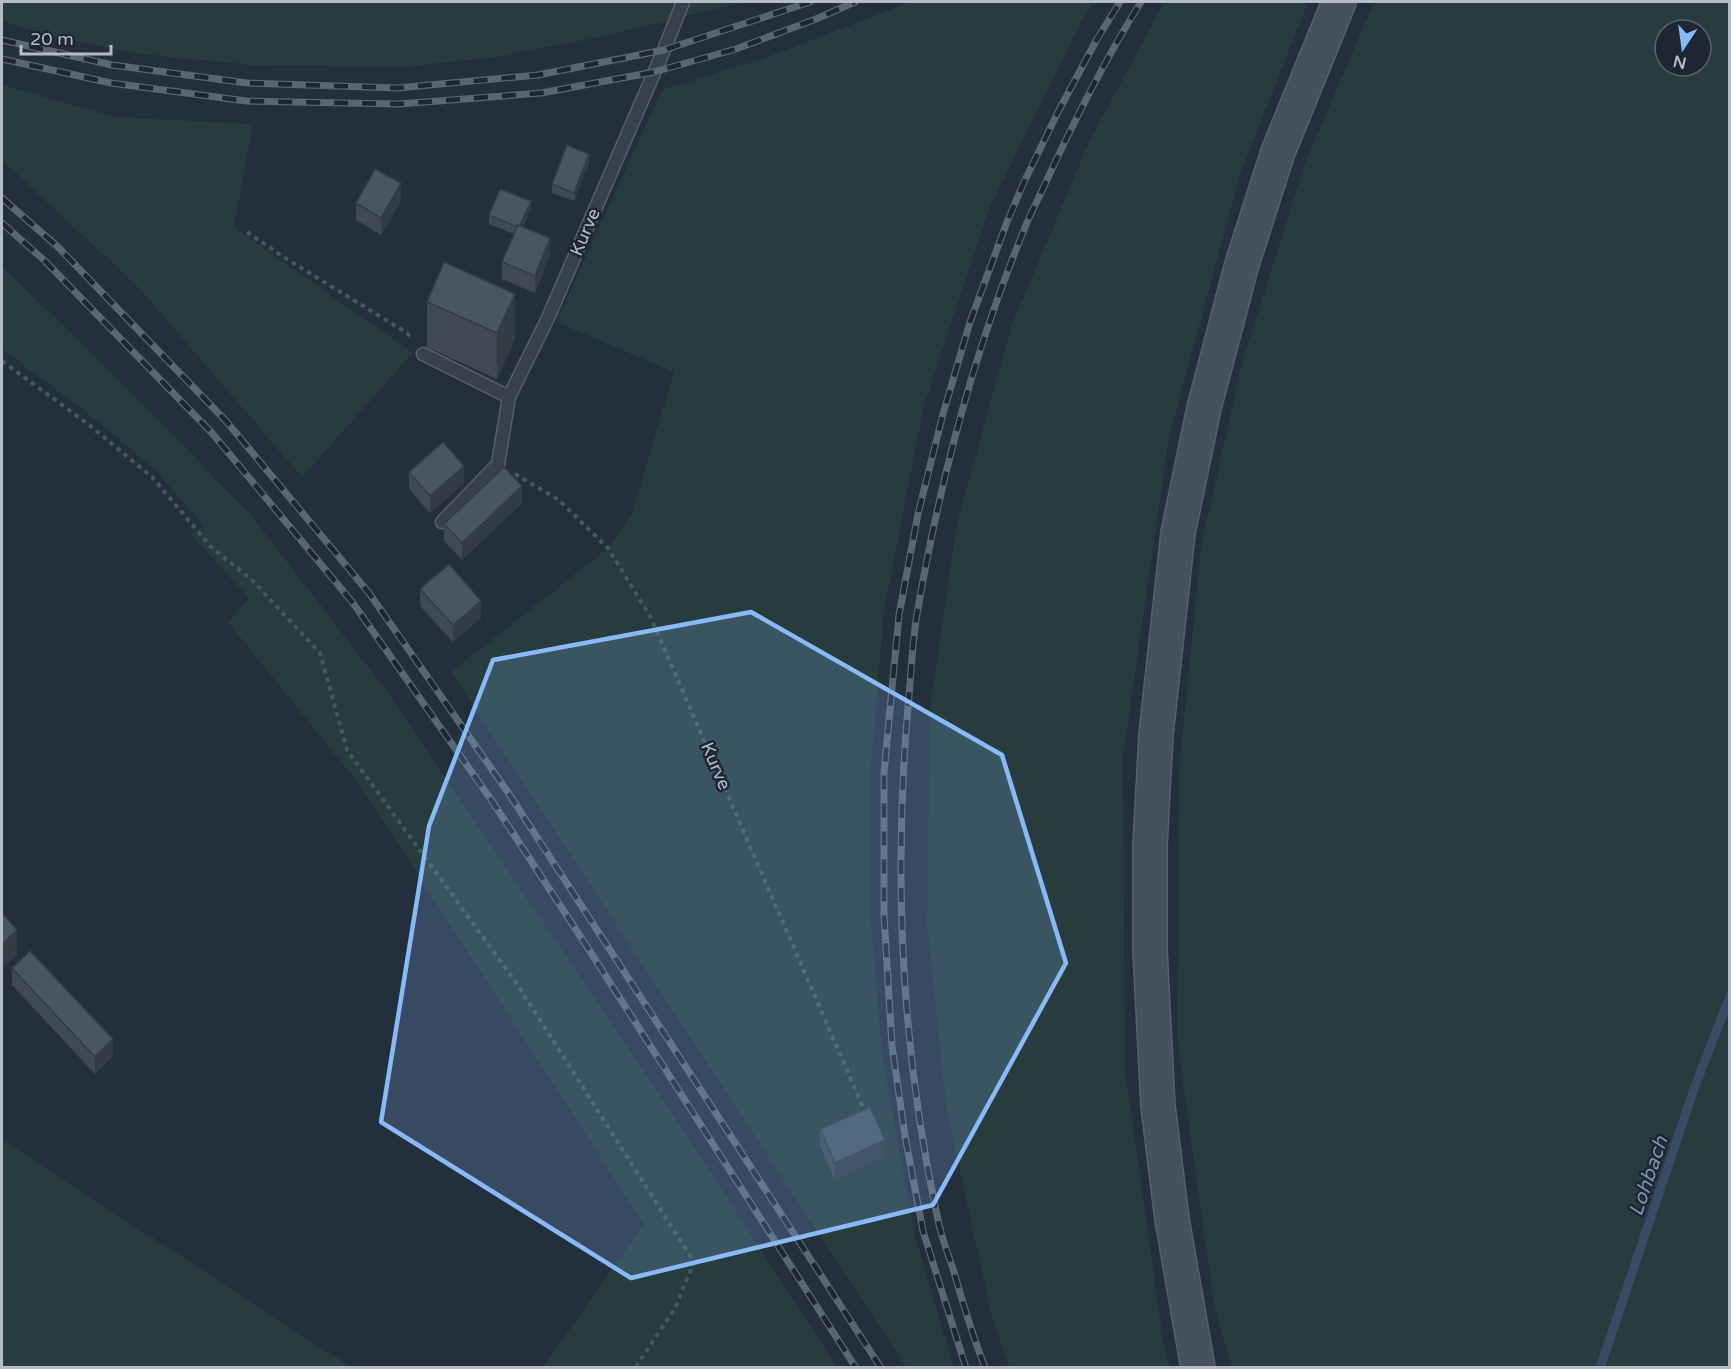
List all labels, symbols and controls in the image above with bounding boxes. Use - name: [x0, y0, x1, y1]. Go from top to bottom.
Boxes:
- scale bar: [21, 18, 111, 56]
- north arrow: [1653, 18, 1713, 78]
- text: 20 m: [30, 28, 74, 50]
- text: N: [1671, 50, 1688, 73]
- street label: Kurve: [565, 205, 605, 259]
- street label: Kurve: [696, 739, 736, 793]
- water label: Lohbach: [1624, 1133, 1674, 1219]

